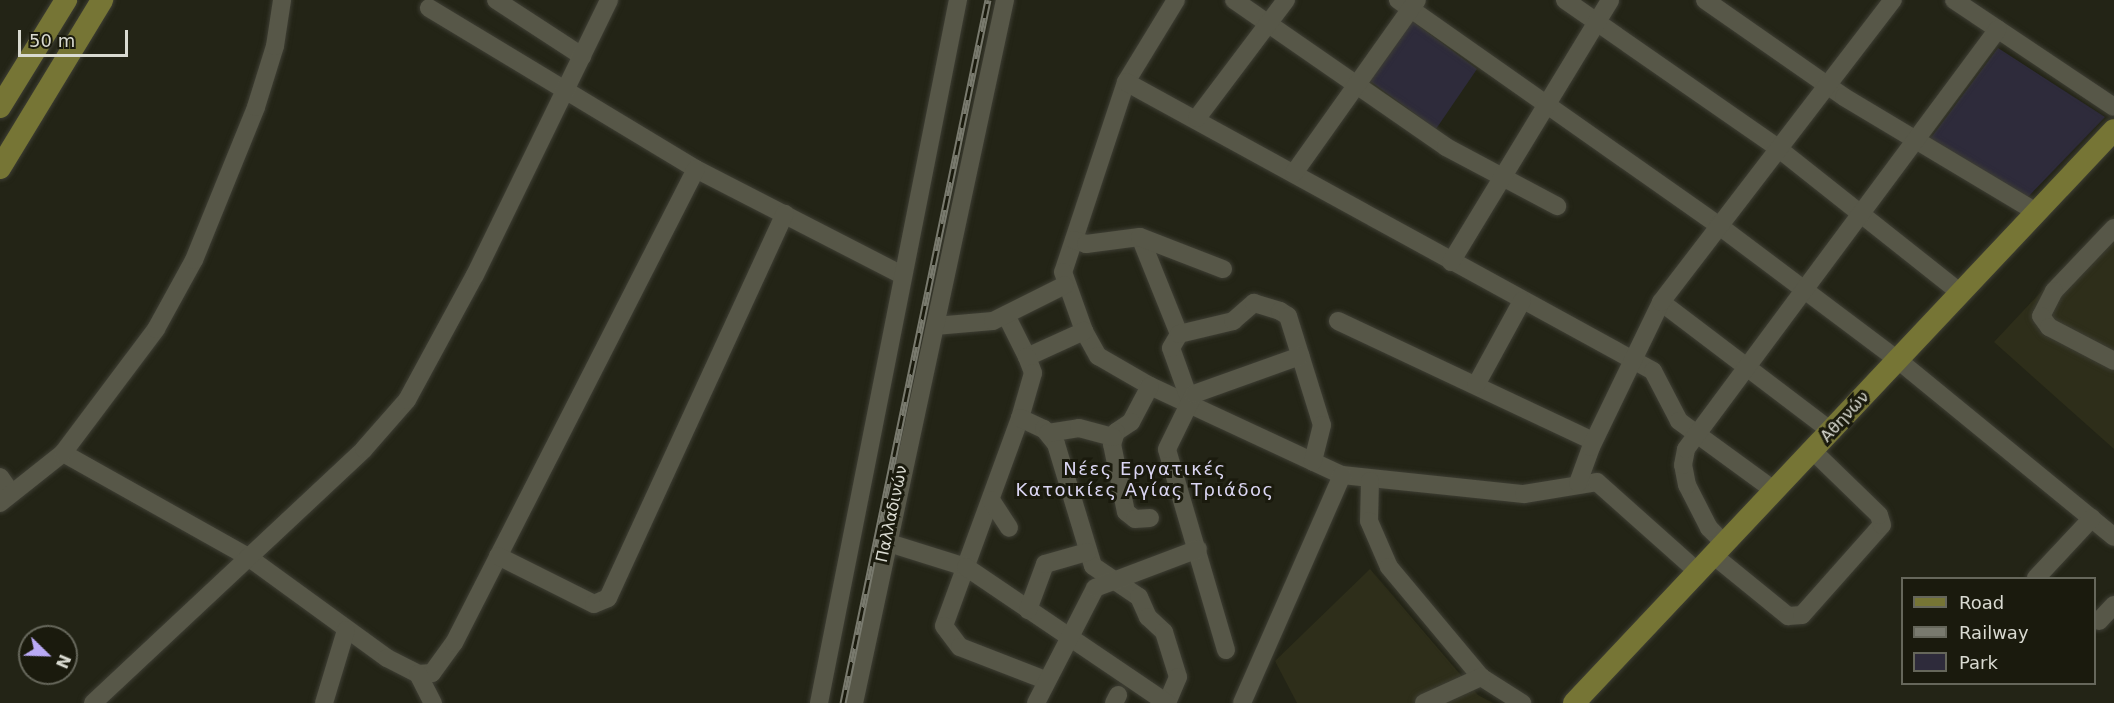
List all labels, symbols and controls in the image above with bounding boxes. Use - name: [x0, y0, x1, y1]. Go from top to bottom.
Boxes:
- scale bar: [21, 18, 130, 56]
- text: 50 m: [29, 30, 75, 51]
- street label: Αθηνών: [1817, 388, 1873, 446]
- district label: Νέες Εργατικές Κατοικίες Αγίας Τριάδος: [1016, 459, 1274, 502]
- street label: Παλλαδινών: [872, 464, 912, 564]
- legend: [1901, 577, 2096, 685]
- text: Road: [1959, 592, 2004, 613]
- text: Railway: [1959, 622, 2029, 643]
- north arrow: [18, 625, 78, 685]
- text: N: [52, 652, 75, 671]
- text: Park: [1959, 652, 1998, 673]

